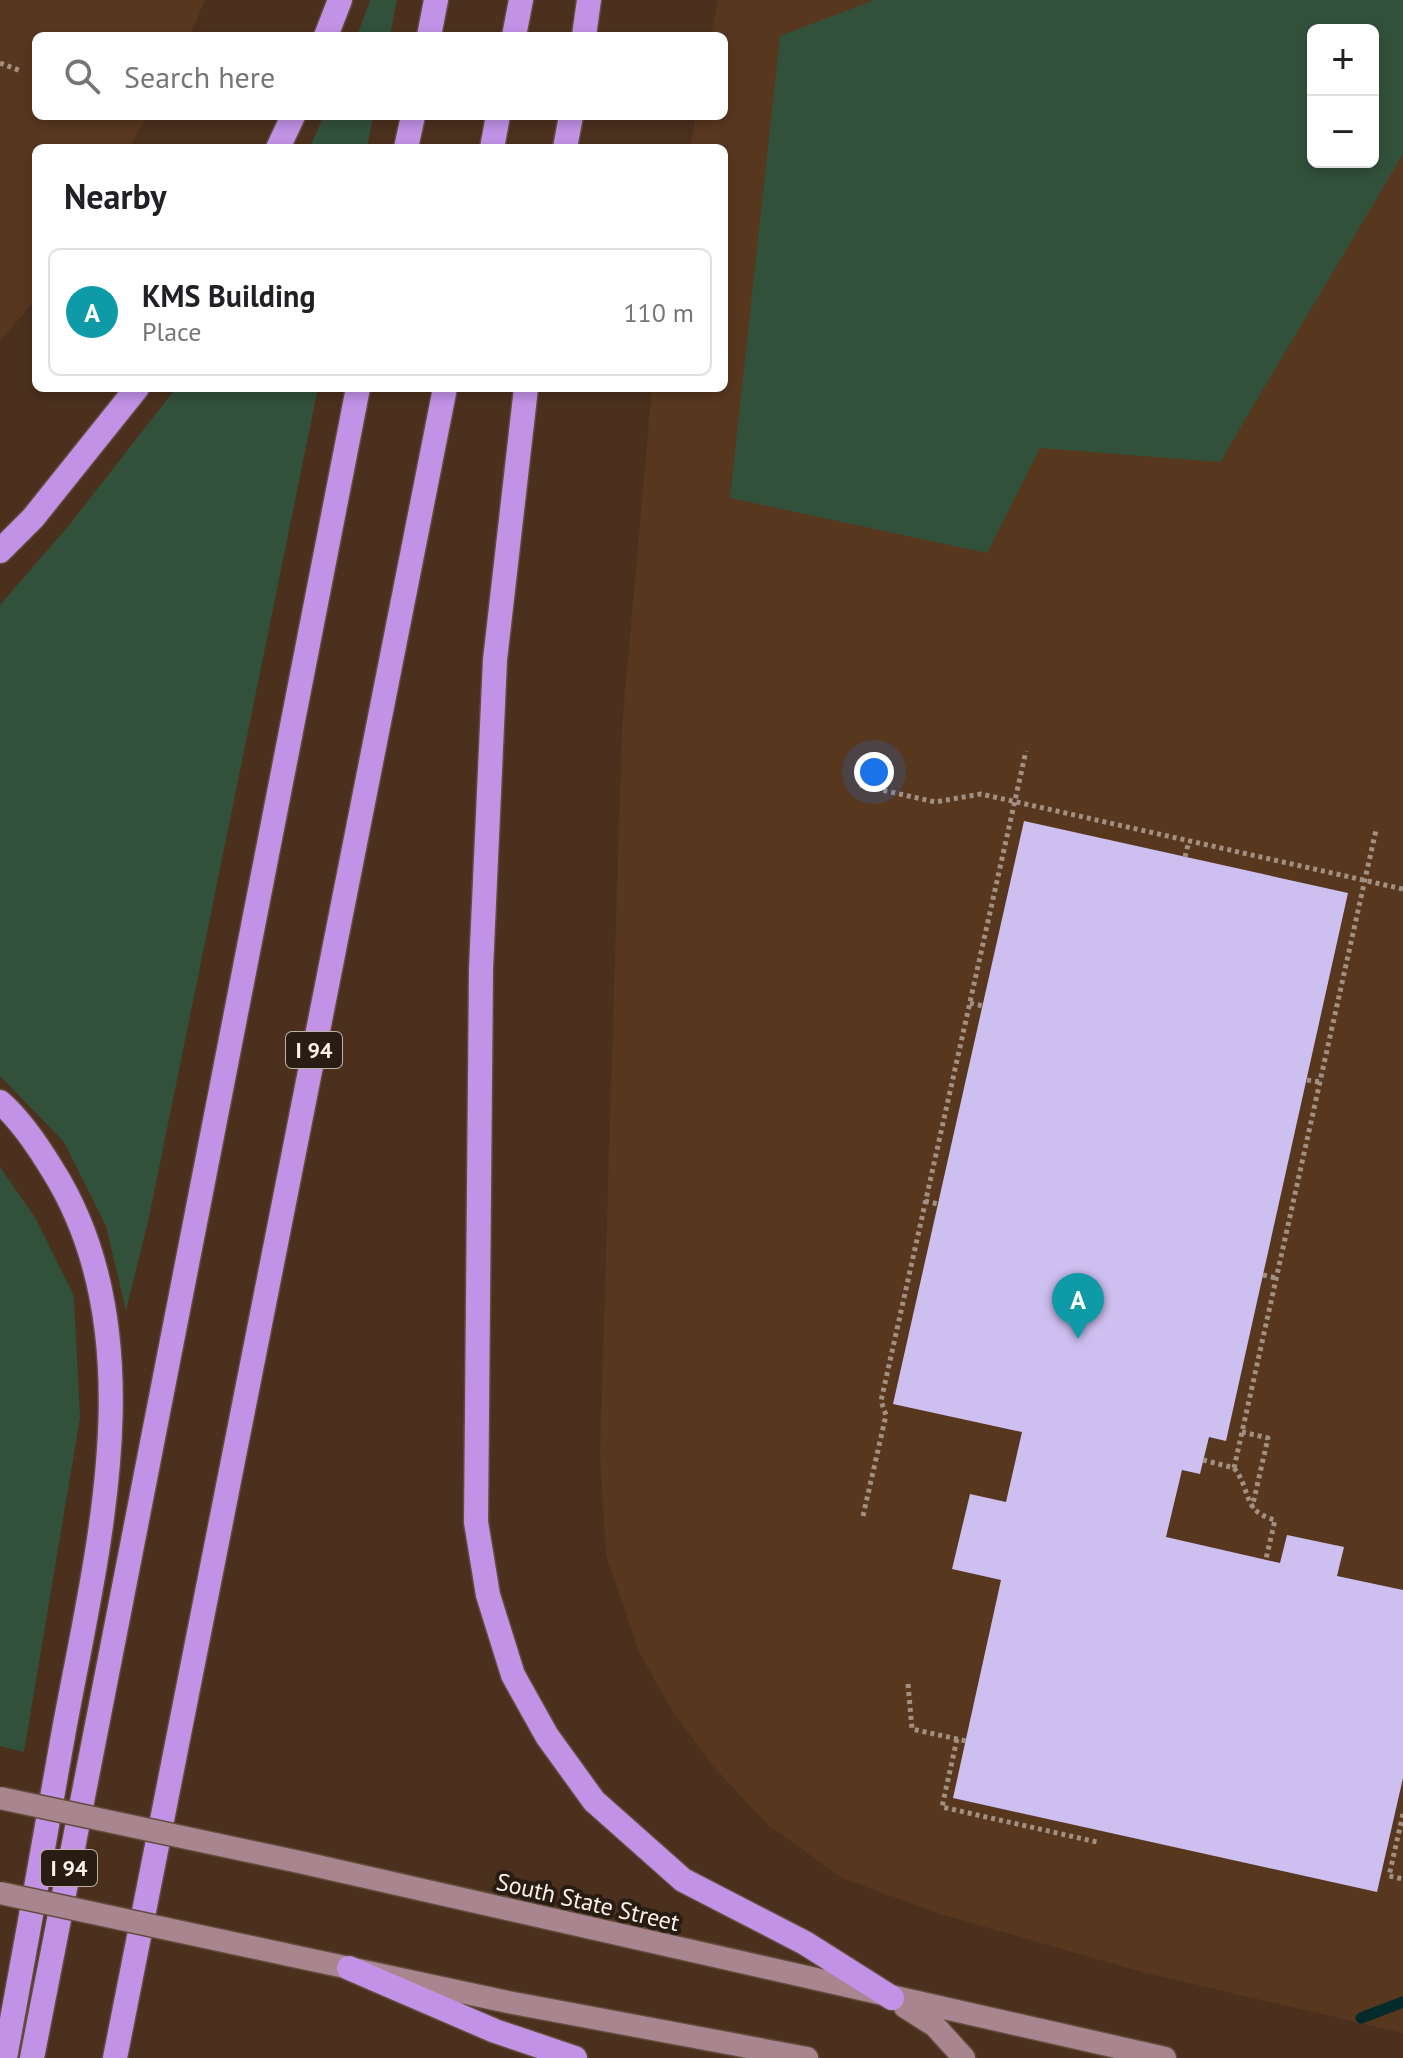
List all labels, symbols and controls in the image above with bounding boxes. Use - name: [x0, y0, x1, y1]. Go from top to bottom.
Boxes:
- map controls: [1307, 24, 1379, 168]
- button: +: [1307, 24, 1379, 96]
- search box: [32, 32, 728, 120]
- icon: search: [60, 54, 104, 98]
- text: Search here: [124, 57, 275, 96]
- button: −: [1307, 96, 1379, 168]
- text: Nearby: [64, 174, 166, 218]
- text: KMS Building: [142, 276, 316, 315]
- text: A: [84, 296, 100, 329]
- text: 110 m: [623, 296, 694, 329]
- text: Place: [142, 315, 201, 348]
- your location: [854, 752, 894, 792]
- road number: I 94: [286, 1032, 342, 1068]
- pin: A: [1052, 1273, 1104, 1339]
- road number: I 94: [41, 1850, 97, 1886]
- street label: South State Street: [494, 1866, 682, 1938]

